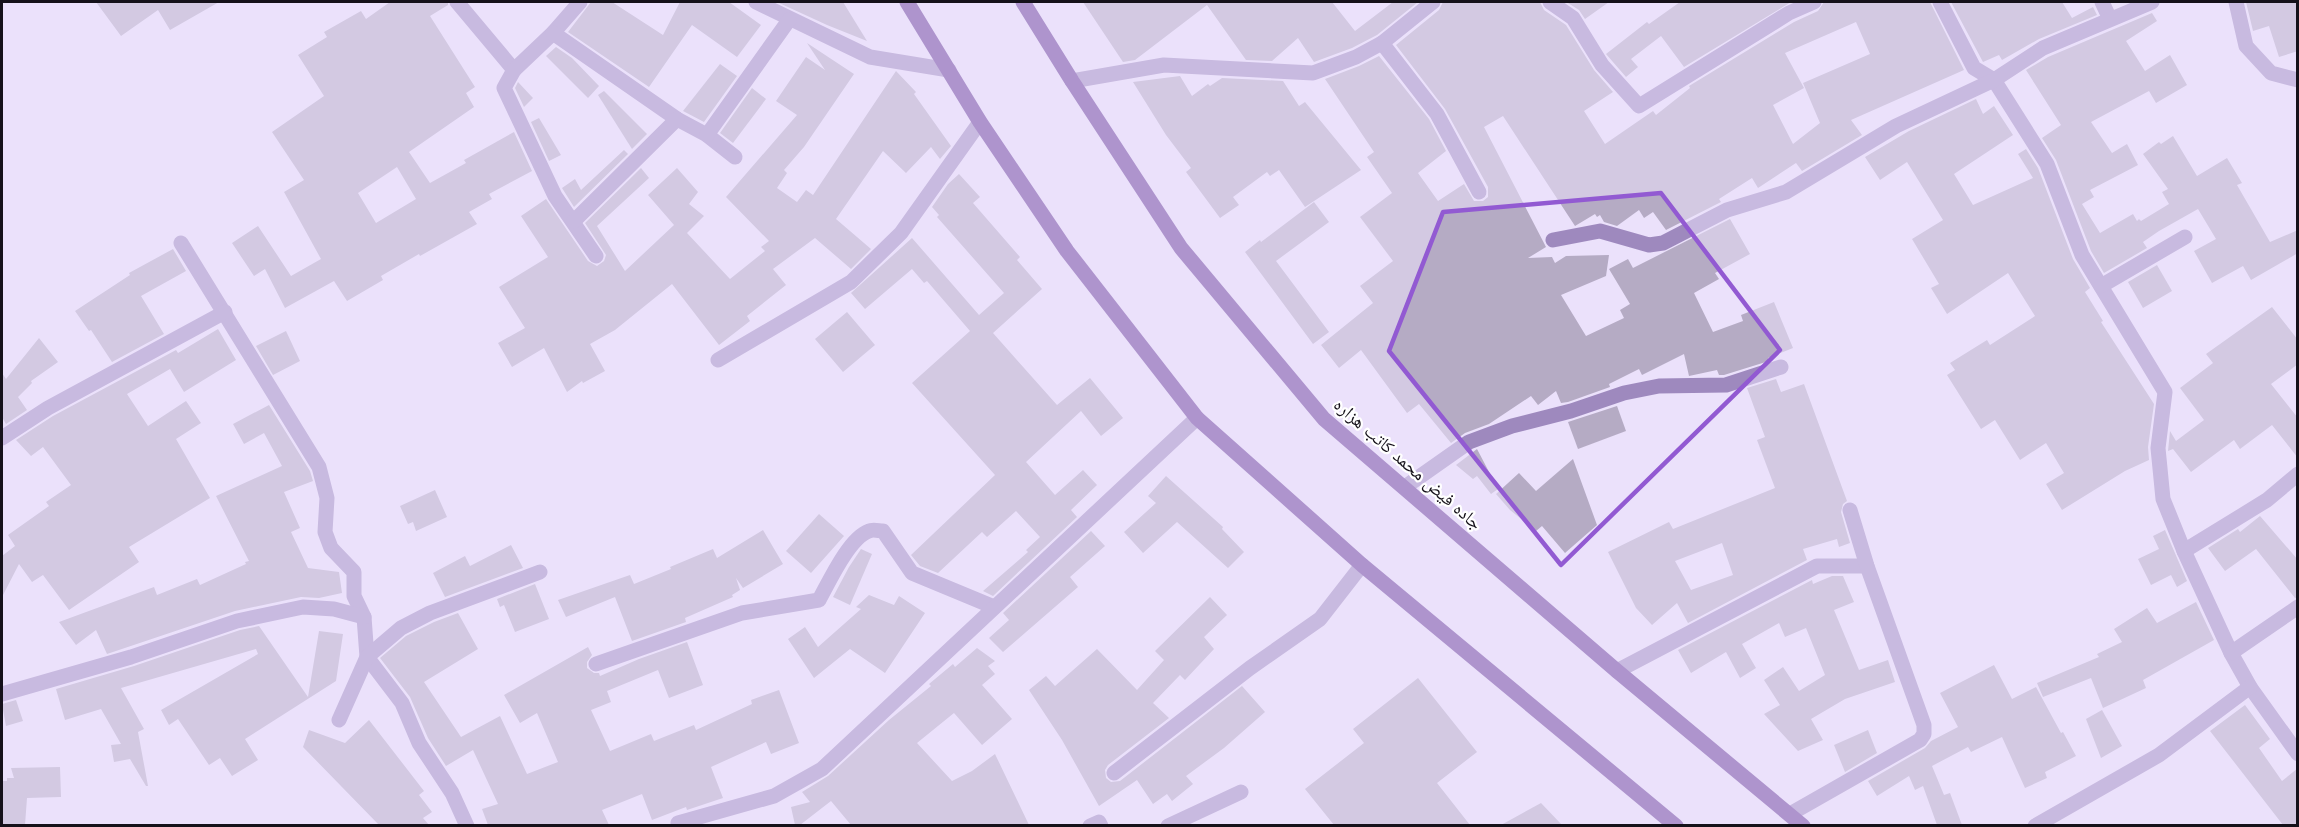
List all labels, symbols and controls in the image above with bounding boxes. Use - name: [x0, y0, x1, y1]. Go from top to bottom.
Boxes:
- street label: جاده فیض محمد کاتب هزاره: [1329, 394, 1487, 534]

